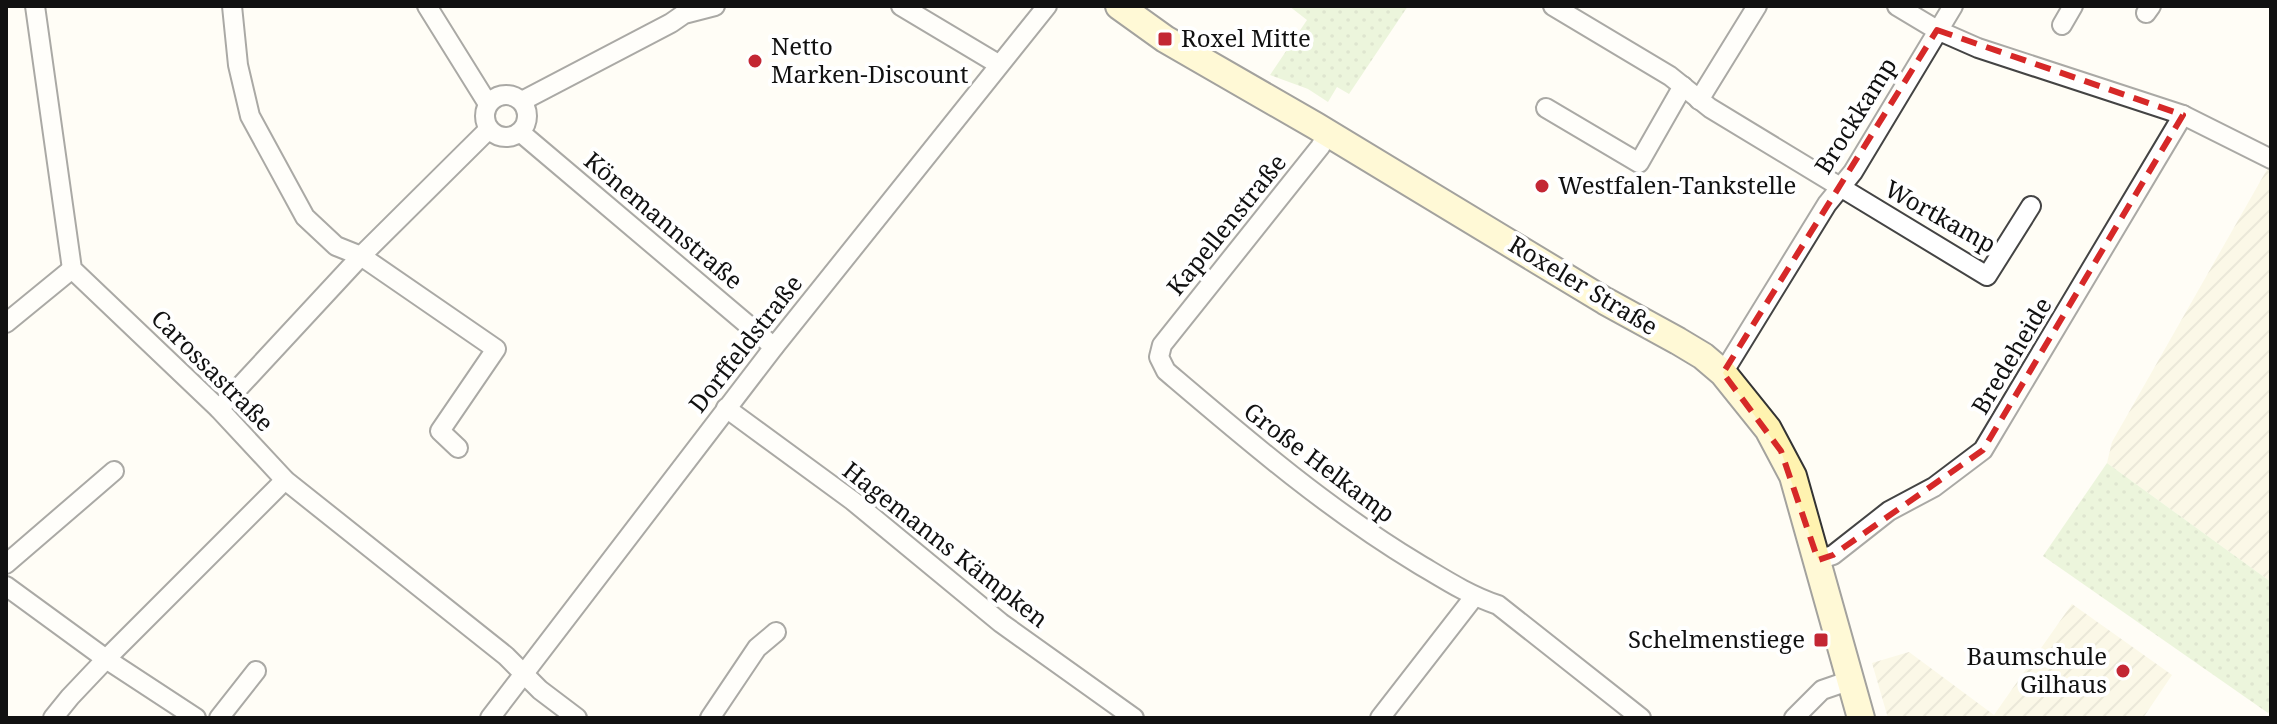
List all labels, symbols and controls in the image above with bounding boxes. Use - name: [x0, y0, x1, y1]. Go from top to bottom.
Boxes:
- place label: Roxel Mitte: [1181, 21, 1311, 54]
- place label: Netto Marken-Discount: [771, 29, 968, 90]
- marker: Roxel Mitte: [1156, 30, 1174, 48]
- street label: Brockkamp: [1806, 51, 1904, 180]
- marker: Netto Marken-Discount: [746, 52, 764, 70]
- street label: Könemannstraße: [578, 144, 750, 296]
- street label: Kapellenstraße: [1159, 146, 1293, 302]
- place label: Westfalen-Tankstelle: [1558, 168, 1796, 201]
- street label: Wortkamp: [1879, 172, 2002, 260]
- marker: Westfalen-Tankstelle: [1533, 177, 1551, 195]
- street label: Roxeler Straße: [1503, 227, 1664, 342]
- street label: Dorffeldstraße: [681, 267, 809, 419]
- street label: Bredeheide: [1963, 291, 2059, 420]
- street label: Carossastraße: [145, 302, 281, 438]
- street label: Große Helkamp: [1238, 394, 1402, 530]
- street label: Hagemanns Kämpken: [836, 453, 1055, 634]
- place label: Schelmenstiege: [1628, 622, 1805, 655]
- marker: Schelmenstiege: [1812, 631, 1830, 649]
- place label: Baumschule Gilhaus: [1966, 639, 2107, 700]
- marker: Baumschule Gilhaus: [2114, 662, 2132, 680]

